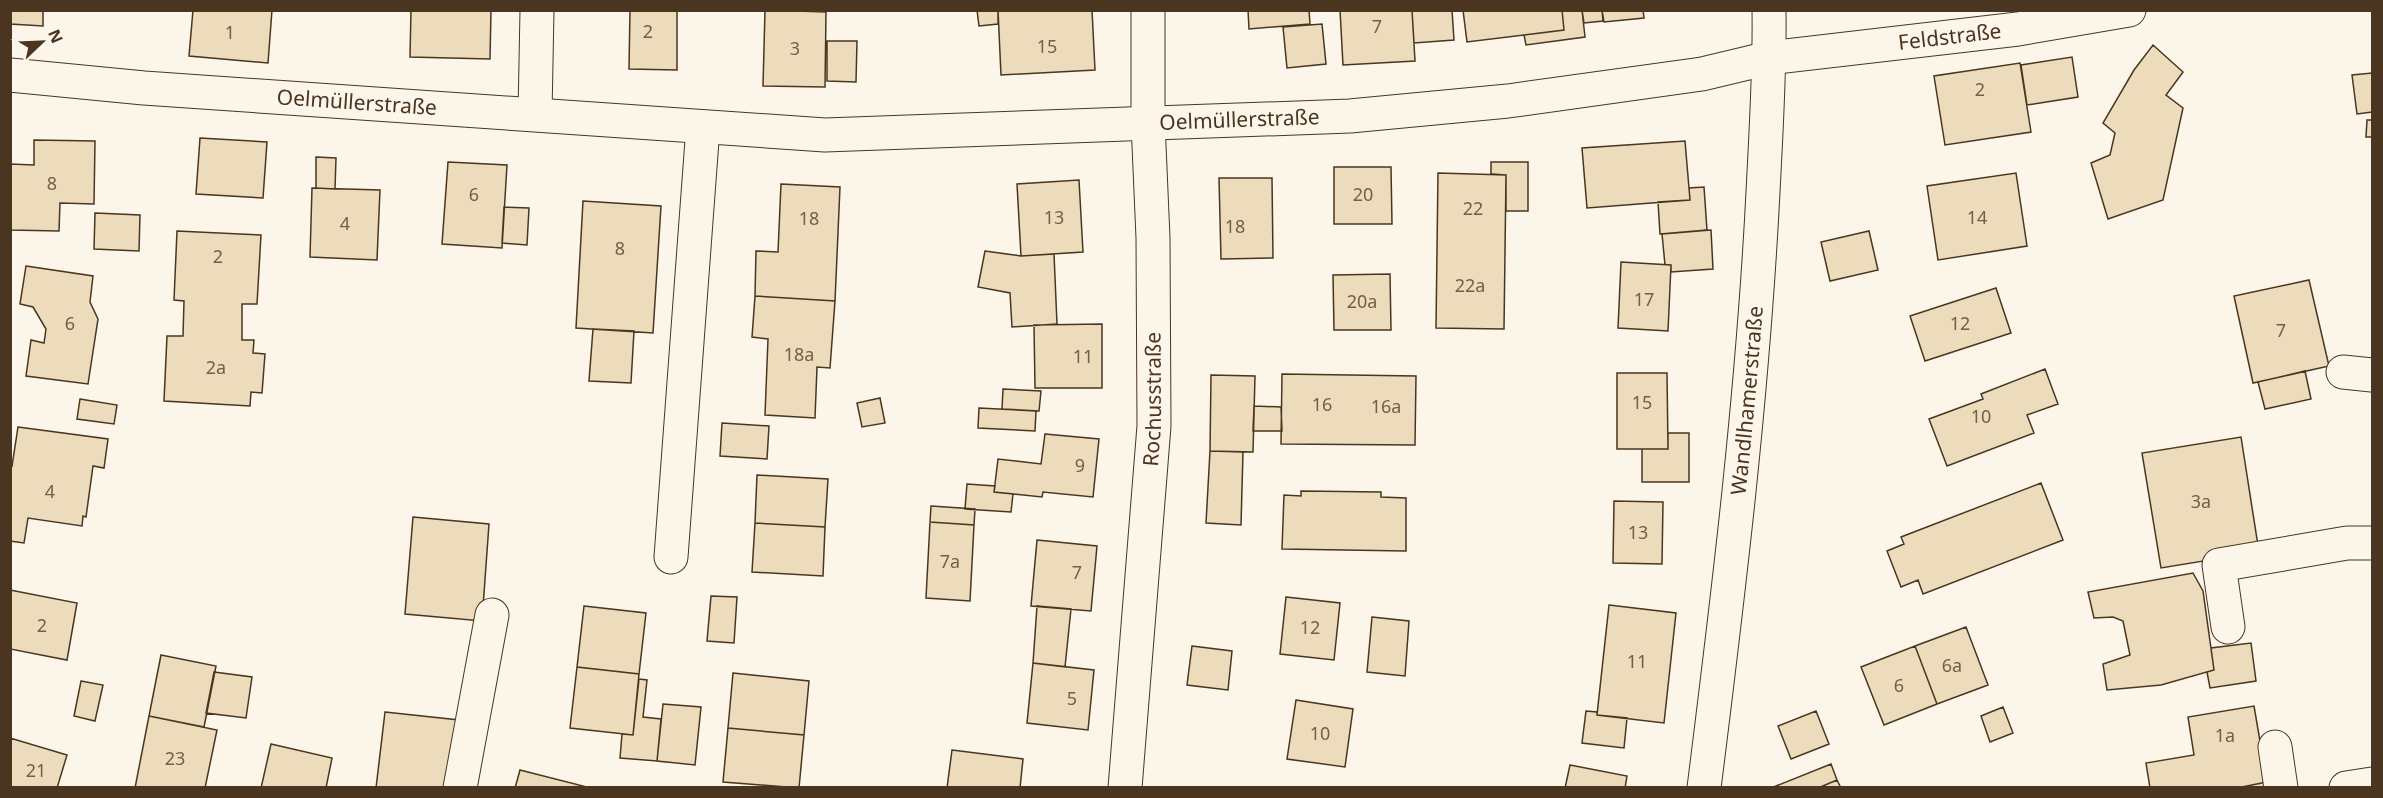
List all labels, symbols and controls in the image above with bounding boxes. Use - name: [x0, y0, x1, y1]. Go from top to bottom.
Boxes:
- north arrow: [12, 12, 72, 72]
- house number: 7: [1372, 14, 1382, 38]
- street label: Feldstraße: [1896, 16, 2003, 56]
- house number: 2: [643, 19, 653, 43]
- house number: 1: [225, 20, 235, 44]
- text: N: [43, 26, 68, 46]
- house number: 15: [1037, 34, 1057, 58]
- house number: 3: [790, 36, 800, 60]
- house number: 2: [1975, 77, 1985, 101]
- street label: Oelmüllerstraße: [276, 82, 438, 121]
- street label: Oelmüllerstraße: [1159, 102, 1320, 136]
- house number: 8: [47, 171, 57, 195]
- house number: 6: [469, 182, 479, 206]
- house number: 20: [1353, 182, 1373, 206]
- house number: 22: [1463, 196, 1483, 220]
- house number: 13: [1044, 205, 1064, 229]
- house number: 14: [1967, 205, 1987, 229]
- house number: 18: [799, 206, 819, 230]
- house number: 4: [340, 211, 350, 235]
- house number: 18: [1225, 214, 1245, 238]
- house number: 8: [615, 236, 625, 260]
- house number: 2: [213, 244, 223, 268]
- house number: 22a: [1455, 273, 1485, 297]
- house number: 17: [1634, 287, 1654, 311]
- house number: 20a: [1347, 289, 1377, 313]
- street label: Wandlhamerstraße: [1724, 305, 1769, 496]
- house number: 6: [65, 311, 75, 335]
- house number: 12: [1950, 311, 1970, 335]
- house number: 7: [2276, 318, 2286, 342]
- street label: Rochusstraße: [1136, 332, 1167, 467]
- house number: 18a: [784, 342, 814, 366]
- house number: 11: [1073, 344, 1093, 368]
- house number: 2a: [206, 355, 226, 379]
- house number: 15: [1632, 390, 1652, 414]
- house number: 16: [1312, 392, 1332, 416]
- house number: 16a: [1371, 394, 1401, 418]
- house number: 10: [1971, 404, 1991, 428]
- house number: 9: [1075, 453, 1085, 477]
- house number: 4: [45, 479, 55, 503]
- house number: 3a: [2191, 489, 2211, 513]
- house number: 13: [1628, 520, 1648, 544]
- house number: 7a: [940, 549, 960, 573]
- house number: 7: [1072, 560, 1082, 584]
- house number: 2: [37, 613, 47, 637]
- house number: 12: [1300, 615, 1320, 639]
- house number: 11: [1627, 649, 1647, 673]
- house number: 6a: [1942, 653, 1962, 677]
- house number: 6: [1894, 673, 1904, 697]
- house number: 5: [1067, 686, 1077, 710]
- house number: 10: [1310, 721, 1330, 745]
- house number: 1a: [2215, 723, 2235, 747]
- house number: 23: [165, 746, 185, 770]
- house number: 21: [26, 758, 46, 782]

